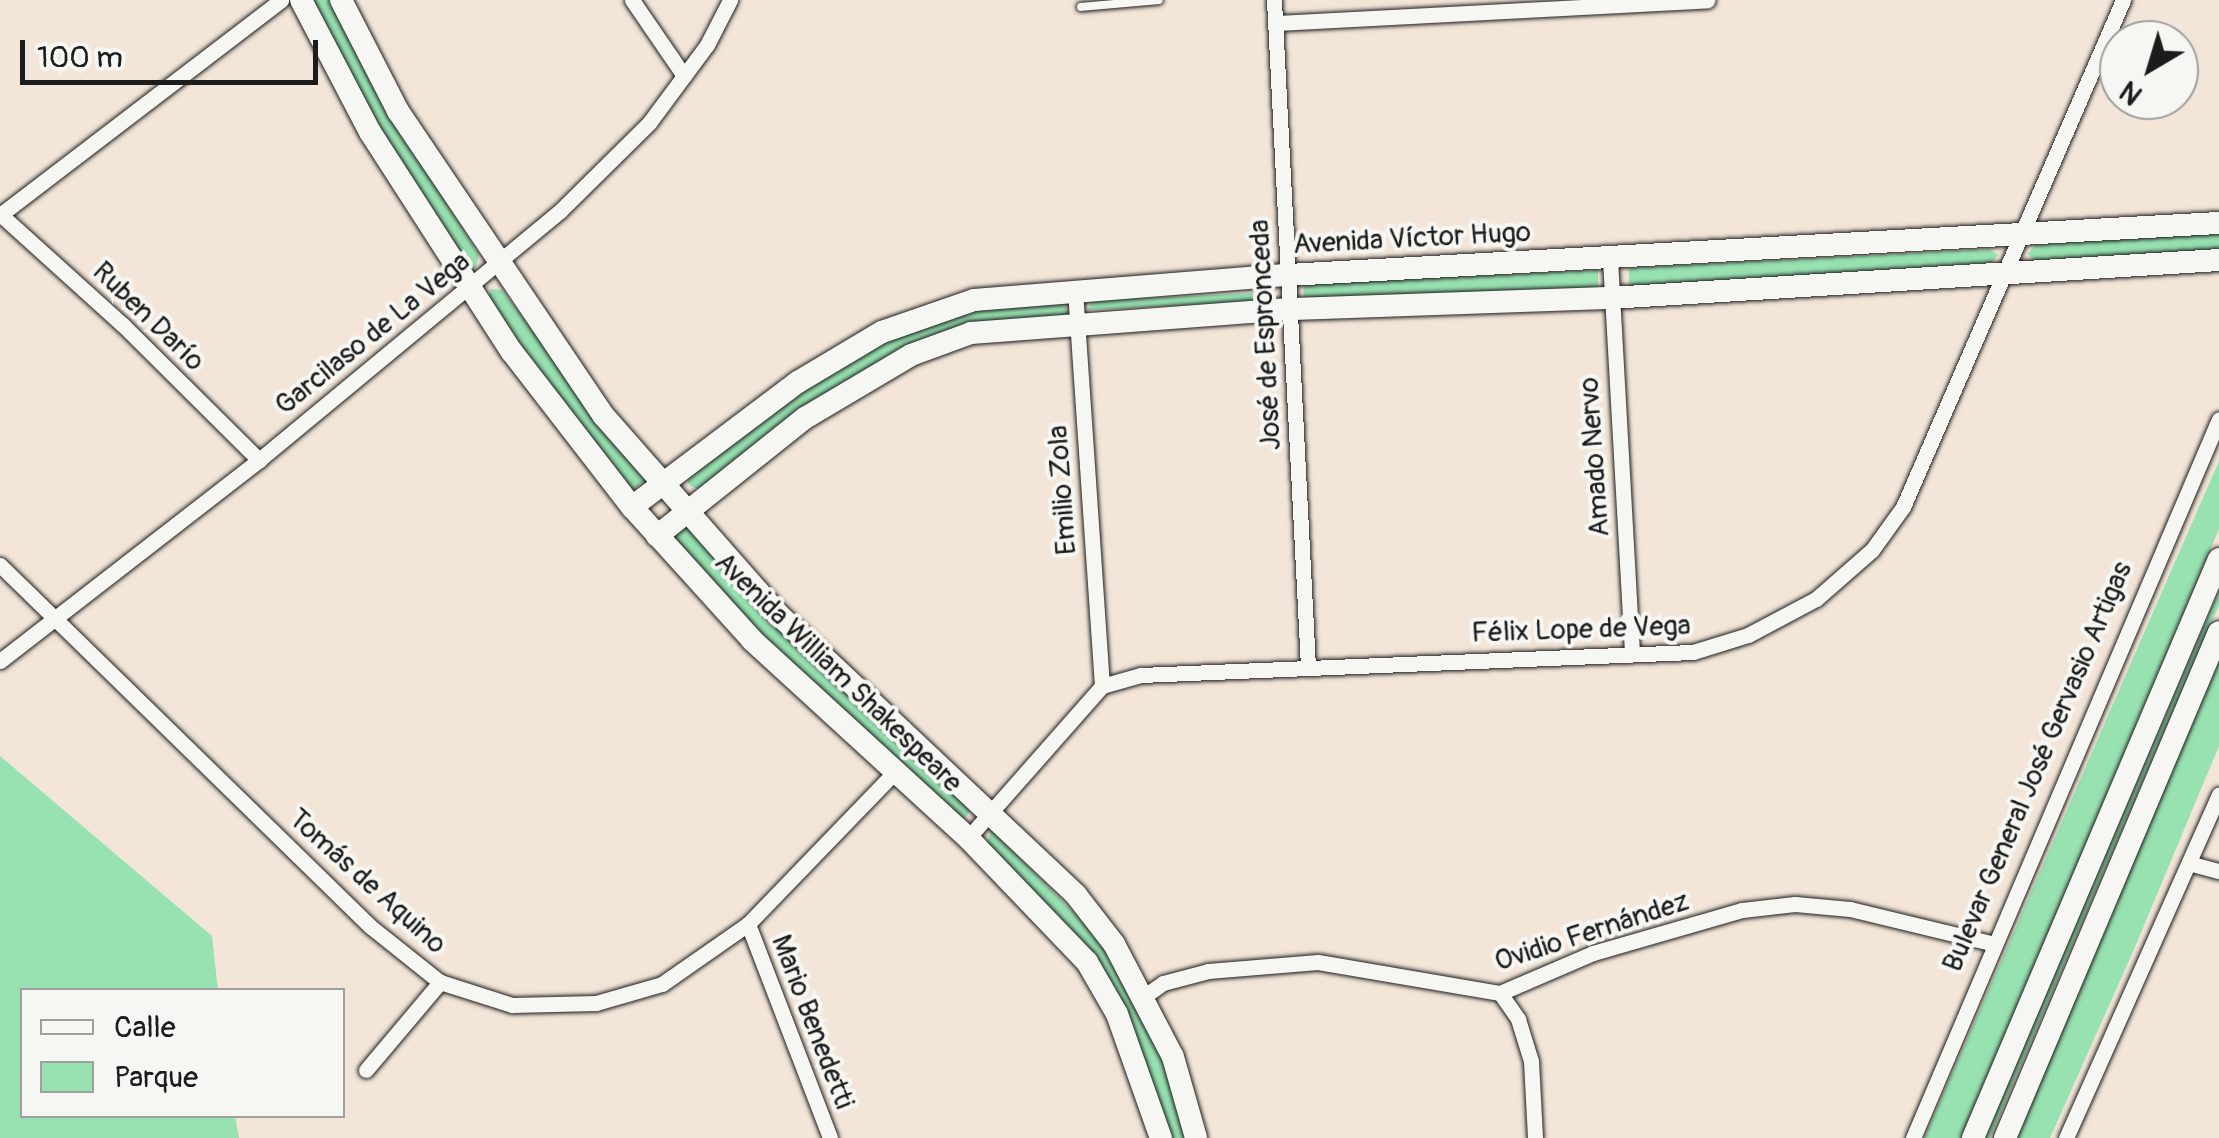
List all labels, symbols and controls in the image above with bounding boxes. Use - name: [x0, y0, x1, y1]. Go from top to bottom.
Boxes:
- scale bar: [25, 20, 322, 82]
- north arrow: [2099, 20, 2199, 120]
- text: 100 m: [37, 39, 123, 76]
- text: N: [2113, 73, 2150, 112]
- street label: Avenida Víctor Hugo: [1292, 216, 1532, 262]
- street label: José de Espronceda: [1243, 219, 1289, 451]
- street label: Garcilaso de La Vega: [269, 245, 477, 423]
- street label: Ruben Darío: [85, 255, 211, 379]
- street label: Amado Nervo: [1573, 376, 1617, 538]
- street label: Emilio Zola: [1042, 424, 1084, 556]
- street label: Avenida William Shakespeare: [707, 546, 969, 800]
- street label: Bulevar General José Gervasio Artigas: [1936, 557, 2140, 977]
- street label: Félix Lope de Vega: [1471, 609, 1691, 651]
- street label: Tomás de Aquino: [281, 802, 453, 962]
- street label: Ovidio Fernández: [1491, 885, 1693, 979]
- street label: Mario Benedetti: [763, 930, 861, 1114]
- legend: [20, 988, 345, 1118]
- text: Calle: [114, 1009, 176, 1046]
- text: Parque: [114, 1059, 198, 1096]

